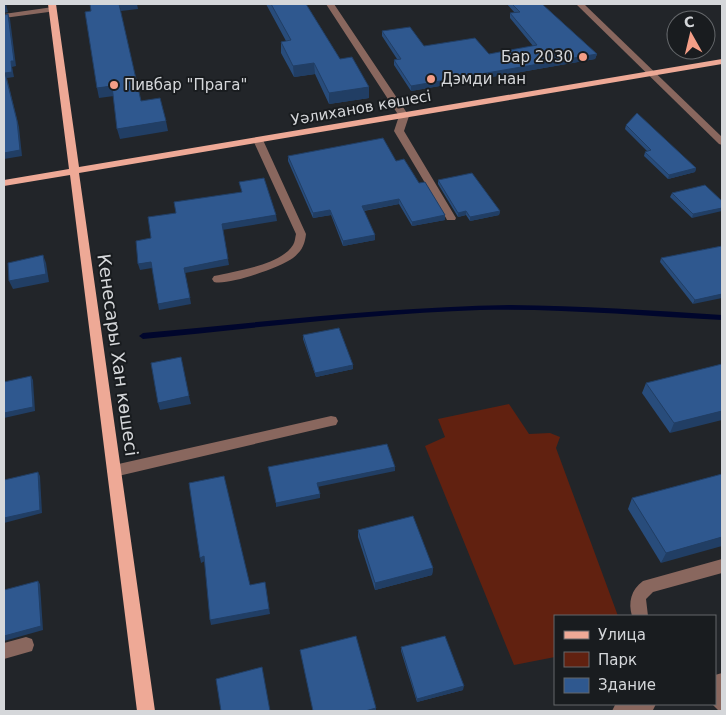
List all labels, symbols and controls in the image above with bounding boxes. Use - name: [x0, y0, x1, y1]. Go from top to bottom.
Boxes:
- north arrow: [666, 10, 716, 60]
- text: С: [683, 13, 695, 31]
- place label: Бар 2030: [501, 48, 573, 66]
- marker: Бар 2030: [577, 51, 589, 63]
- place label: Дэмди нан: [441, 70, 526, 88]
- marker: Дэмди нан: [425, 73, 437, 85]
- place label: Пивбар "Прага": [124, 76, 247, 94]
- marker: Пивбар "Прага": [108, 79, 120, 91]
- street label: Уәлиханов көшесі: [290, 87, 432, 129]
- street label: Кенесары Хан көшесі: [93, 252, 143, 458]
- legend: [554, 615, 716, 705]
- text: Улица: [598, 626, 646, 644]
- text: Парк: [598, 651, 637, 669]
- text: Здание: [598, 676, 656, 694]

